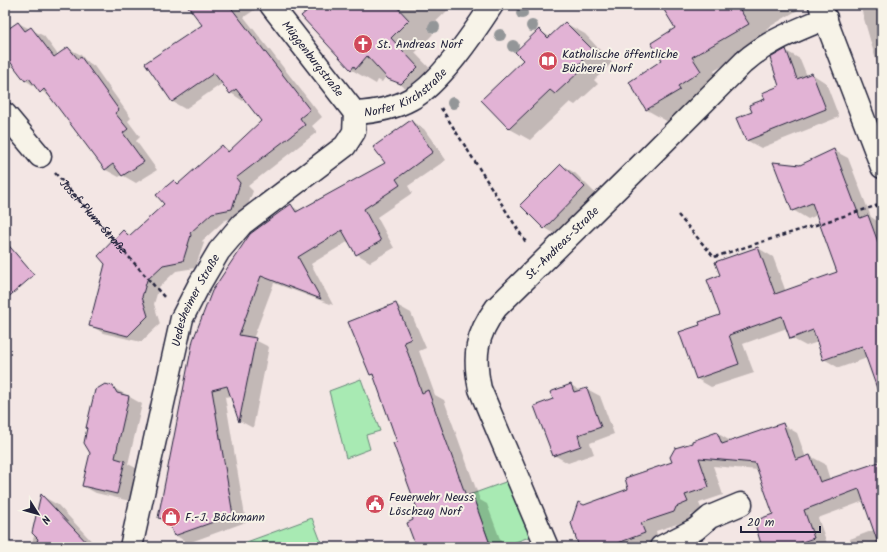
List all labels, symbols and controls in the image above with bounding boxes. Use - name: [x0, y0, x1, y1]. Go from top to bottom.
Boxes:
- street label: Müggenburgstraße: [277, 17, 349, 101]
- church icon: St. Andreas Norf: [352, 33, 374, 55]
- place label: St. Andreas Norf: [377, 35, 464, 54]
- place label: Katholische öffentliche Bücherei Norf: [562, 45, 679, 78]
- library icon: Katholische öffentliche Bücherei Norf: [537, 50, 559, 72]
- street label: Norfer Kirchstraße: [363, 63, 452, 122]
- street label: Josef-Plum-Straße: [55, 175, 132, 259]
- street label: St.-Andreas-Straße: [520, 201, 604, 284]
- street label: Uedesheimer Straße: [166, 250, 225, 348]
- place label: Feuerwehr Neuss Löschzug Norf: [389, 488, 474, 521]
- public building icon: Feuerwehr Neuss Löschzug Norf: [364, 493, 386, 515]
- north arrow: [18, 494, 58, 534]
- shop icon: F.-J. Böckmann: [160, 506, 182, 528]
- place label: F.-J. Böckmann: [185, 508, 265, 527]
- scale bar: [741, 508, 820, 534]
- text: N: [36, 511, 54, 528]
- text: 20 m: [747, 513, 775, 532]

